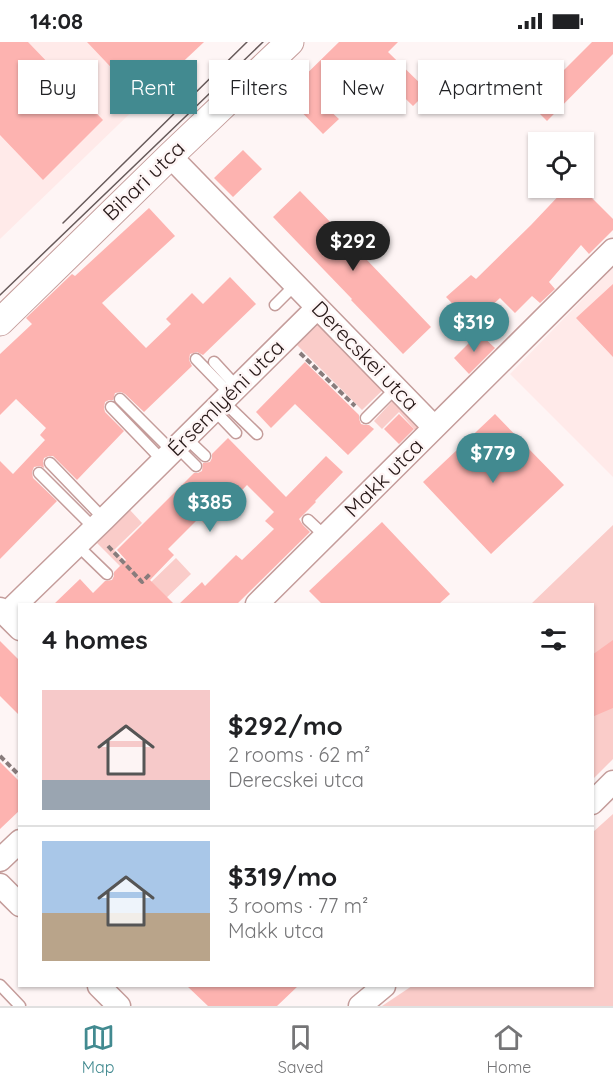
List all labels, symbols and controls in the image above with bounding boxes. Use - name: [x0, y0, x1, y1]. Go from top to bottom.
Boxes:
- text: 14:08: [30, 7, 83, 35]
- chip: Buy: [18, 60, 98, 114]
- chip: Rent: [110, 60, 197, 114]
- chip: Filters: [209, 60, 309, 114]
- chip: New: [321, 60, 406, 114]
- chip: Apartment: [418, 60, 564, 114]
- map controls: [528, 132, 594, 198]
- button: locate: [528, 132, 594, 198]
- street label: Bihari utca: [97, 135, 190, 226]
- pin: $292: [317, 221, 389, 272]
- text: $292: [330, 228, 376, 253]
- street label: Derecskei utca: [307, 295, 425, 416]
- pin: $319: [438, 302, 510, 353]
- text: $319: [453, 309, 495, 334]
- street label: Érsemlyéni utca: [162, 334, 289, 461]
- street label: Makk utca: [338, 432, 428, 522]
- pin: $779: [457, 433, 529, 484]
- text: $779: [470, 440, 516, 465]
- pin: $385: [174, 482, 246, 533]
- text: $385: [187, 489, 233, 514]
- text: 4 homes: [42, 623, 148, 656]
- icon: filters: [537, 623, 570, 656]
- text: $292/mo: [228, 709, 343, 742]
- icon: home: [90, 714, 162, 786]
- text: 2 rooms · 62 m²: [228, 742, 370, 767]
- text: Derecskei utca: [228, 767, 364, 792]
- text: $319/mo: [228, 860, 337, 893]
- icon: home: [90, 865, 162, 937]
- text: 3 rooms · 77 m²: [228, 893, 368, 918]
- text: Makk utca: [228, 918, 324, 943]
- tab: Map: [82, 1021, 115, 1077]
- tab: Saved: [278, 1021, 323, 1077]
- tab: Home: [487, 1021, 531, 1077]

